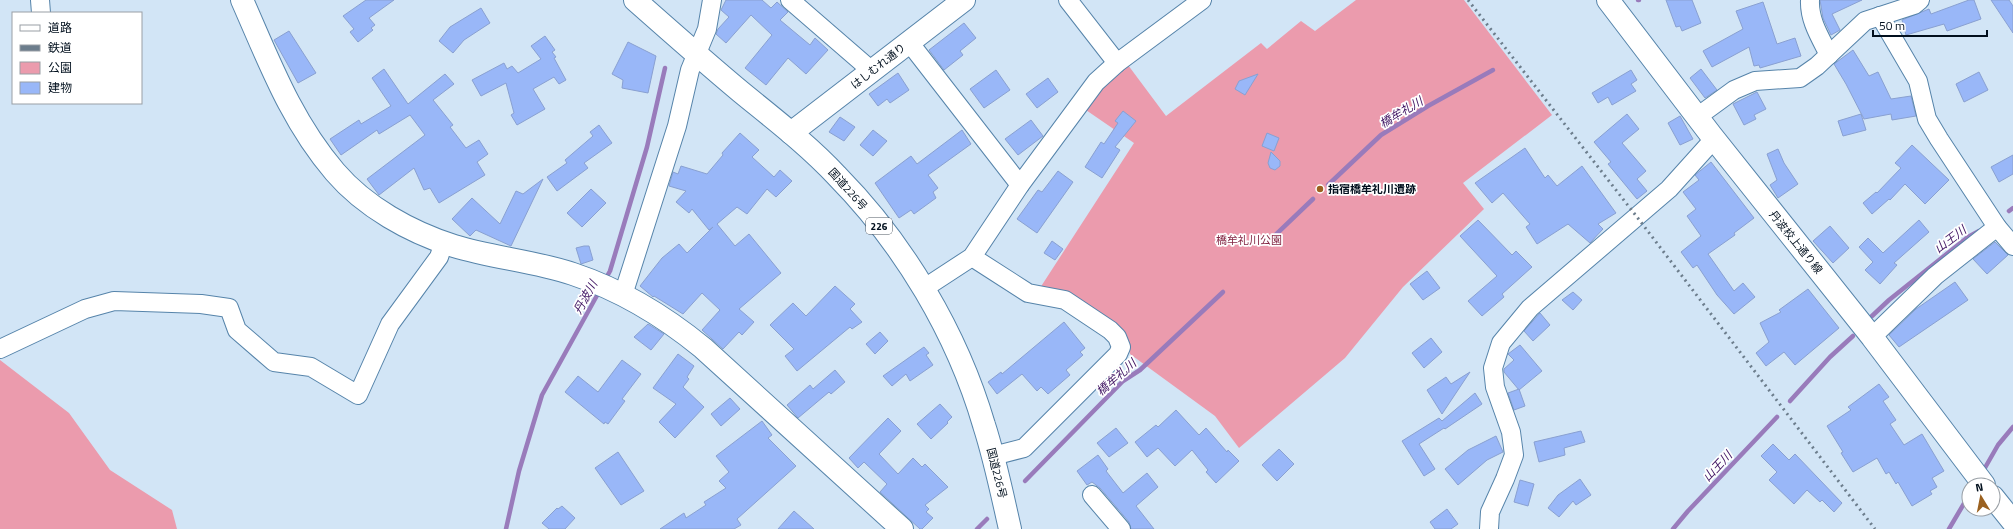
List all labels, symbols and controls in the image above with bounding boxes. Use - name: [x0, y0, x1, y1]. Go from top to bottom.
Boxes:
- legend: [12, 12, 142, 104]
- scale bar: [1873, 12, 1987, 38]
- text: 50 m: [1879, 16, 1905, 35]
- text: 道路: [48, 18, 72, 37]
- text: 鉄道: [48, 38, 72, 57]
- street label: はしむれ通り: [847, 39, 909, 93]
- text: 公園: [48, 58, 72, 77]
- text: 建物: [48, 78, 72, 97]
- water label: 橋牟礼川: [1376, 90, 1428, 133]
- street label: 国道226号: [825, 165, 871, 213]
- place label: 指宿橋牟礼川遺跡: [1328, 181, 1416, 197]
- marker: 指宿橋牟礼川遺跡: [1315, 184, 1325, 194]
- street label: 丹波校上通り線: [1766, 207, 1826, 277]
- road number: 226: [866, 218, 892, 234]
- water label: 山王川: [1930, 219, 1972, 257]
- park label: 橋牟礼川公園: [1216, 232, 1282, 248]
- water label: 丹波川: [568, 275, 603, 317]
- water label: 橋牟礼川: [1092, 353, 1142, 400]
- water label: 山王川: [1698, 445, 1738, 486]
- street label: 国道226号: [983, 446, 1011, 500]
- north arrow: [1961, 477, 2001, 517]
- text: N: [1974, 479, 1984, 496]

